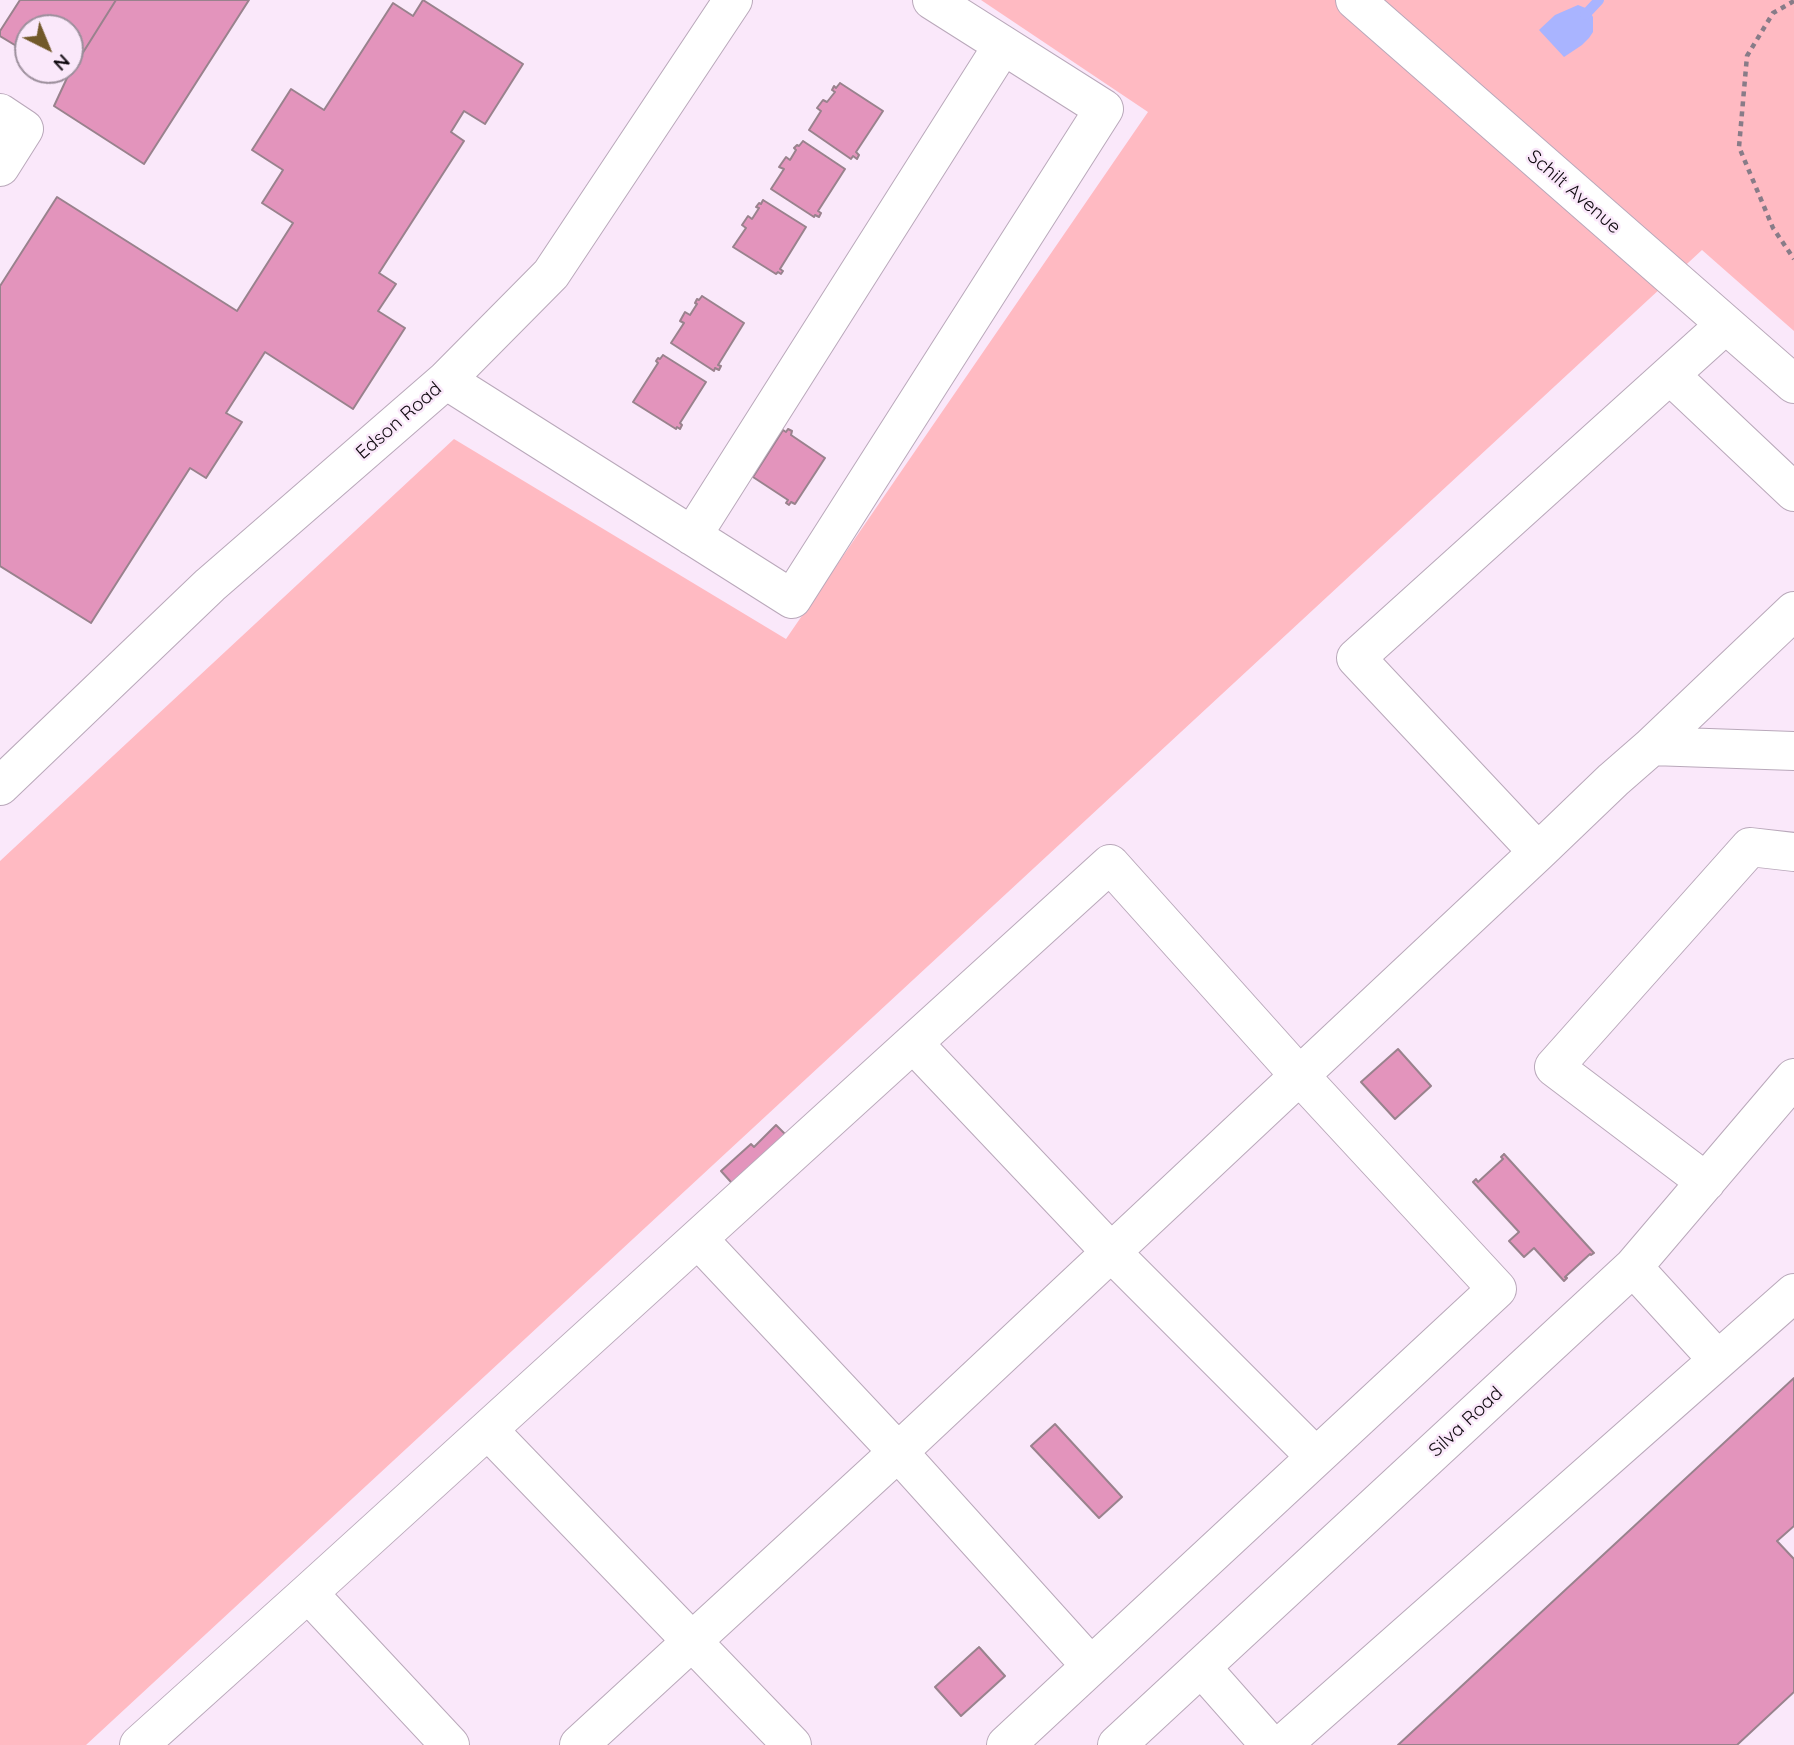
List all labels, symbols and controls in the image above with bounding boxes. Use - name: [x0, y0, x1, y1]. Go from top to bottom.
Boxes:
- north arrow: [14, 14, 84, 84]
- text: N: [49, 49, 75, 76]
- street label: Schilt Avenue: [1523, 145, 1625, 239]
- street label: Edson Road: [352, 378, 446, 464]
- street label: Silva Road: [1424, 1382, 1508, 1462]

